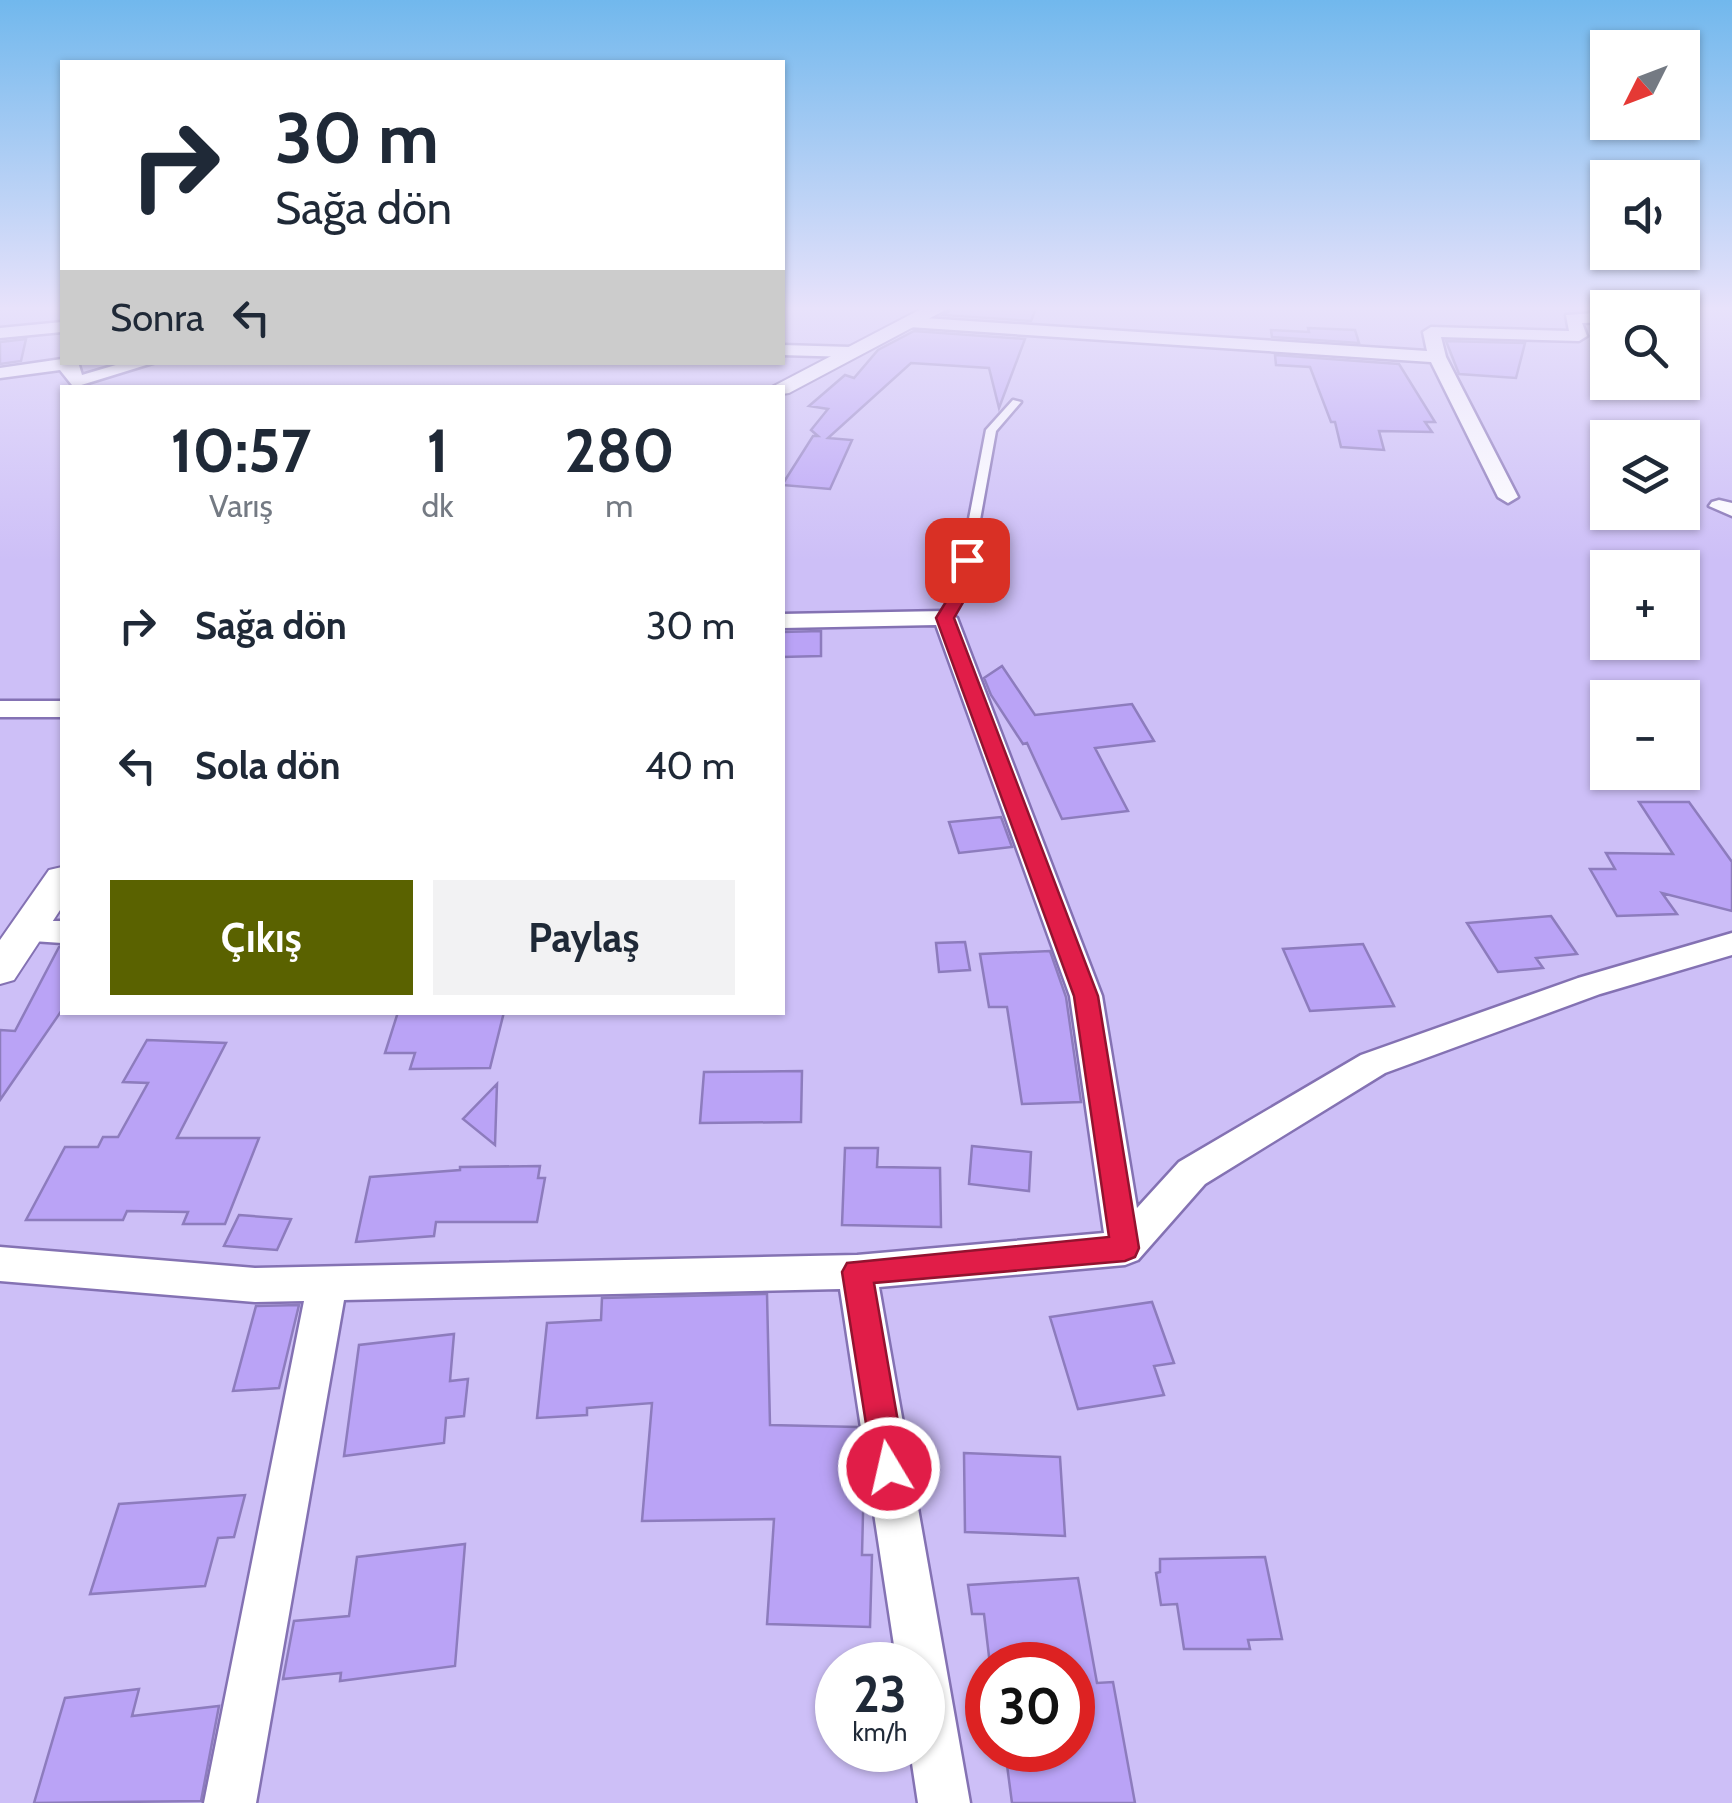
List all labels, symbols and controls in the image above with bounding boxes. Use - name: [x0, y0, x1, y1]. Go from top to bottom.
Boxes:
- north arrow: [1590, 30, 1700, 140]
- map controls: [1590, 30, 1700, 790]
- text: 30 m: [275, 95, 439, 181]
- icon: right: [110, 100, 240, 230]
- button: sound: [1590, 160, 1700, 270]
- text: Sağa dön: [275, 181, 452, 235]
- icon: left: [224, 290, 279, 345]
- button: search: [1590, 290, 1700, 400]
- text: Sonra: [110, 294, 204, 341]
- text: 10:57: [170, 414, 311, 487]
- text: 1: [427, 414, 449, 487]
- text: 280: [564, 414, 675, 487]
- button: layers: [1590, 420, 1700, 530]
- text: Varış: [209, 486, 273, 525]
- text: dk: [422, 486, 454, 525]
- text: m: [605, 486, 633, 525]
- pin: [925, 518, 1010, 603]
- icon: arrive: [940, 533, 995, 588]
- button: +: [1590, 550, 1700, 660]
- icon: right: [110, 598, 165, 653]
- text: Sağa dön: [195, 602, 347, 649]
- text: 30 m: [646, 602, 735, 649]
- button: −: [1590, 680, 1700, 790]
- icon: left: [110, 738, 165, 793]
- text: Sola dön: [195, 742, 341, 789]
- text: 40 m: [645, 742, 735, 789]
- button: Çıkış: [110, 880, 413, 995]
- button: Paylaş: [433, 880, 735, 995]
- position arrow: [837, 1416, 941, 1520]
- speed limit sign: 30: [965, 1642, 1095, 1772]
- text: 23: [853, 1664, 907, 1725]
- text: km/h: [853, 1717, 907, 1747]

